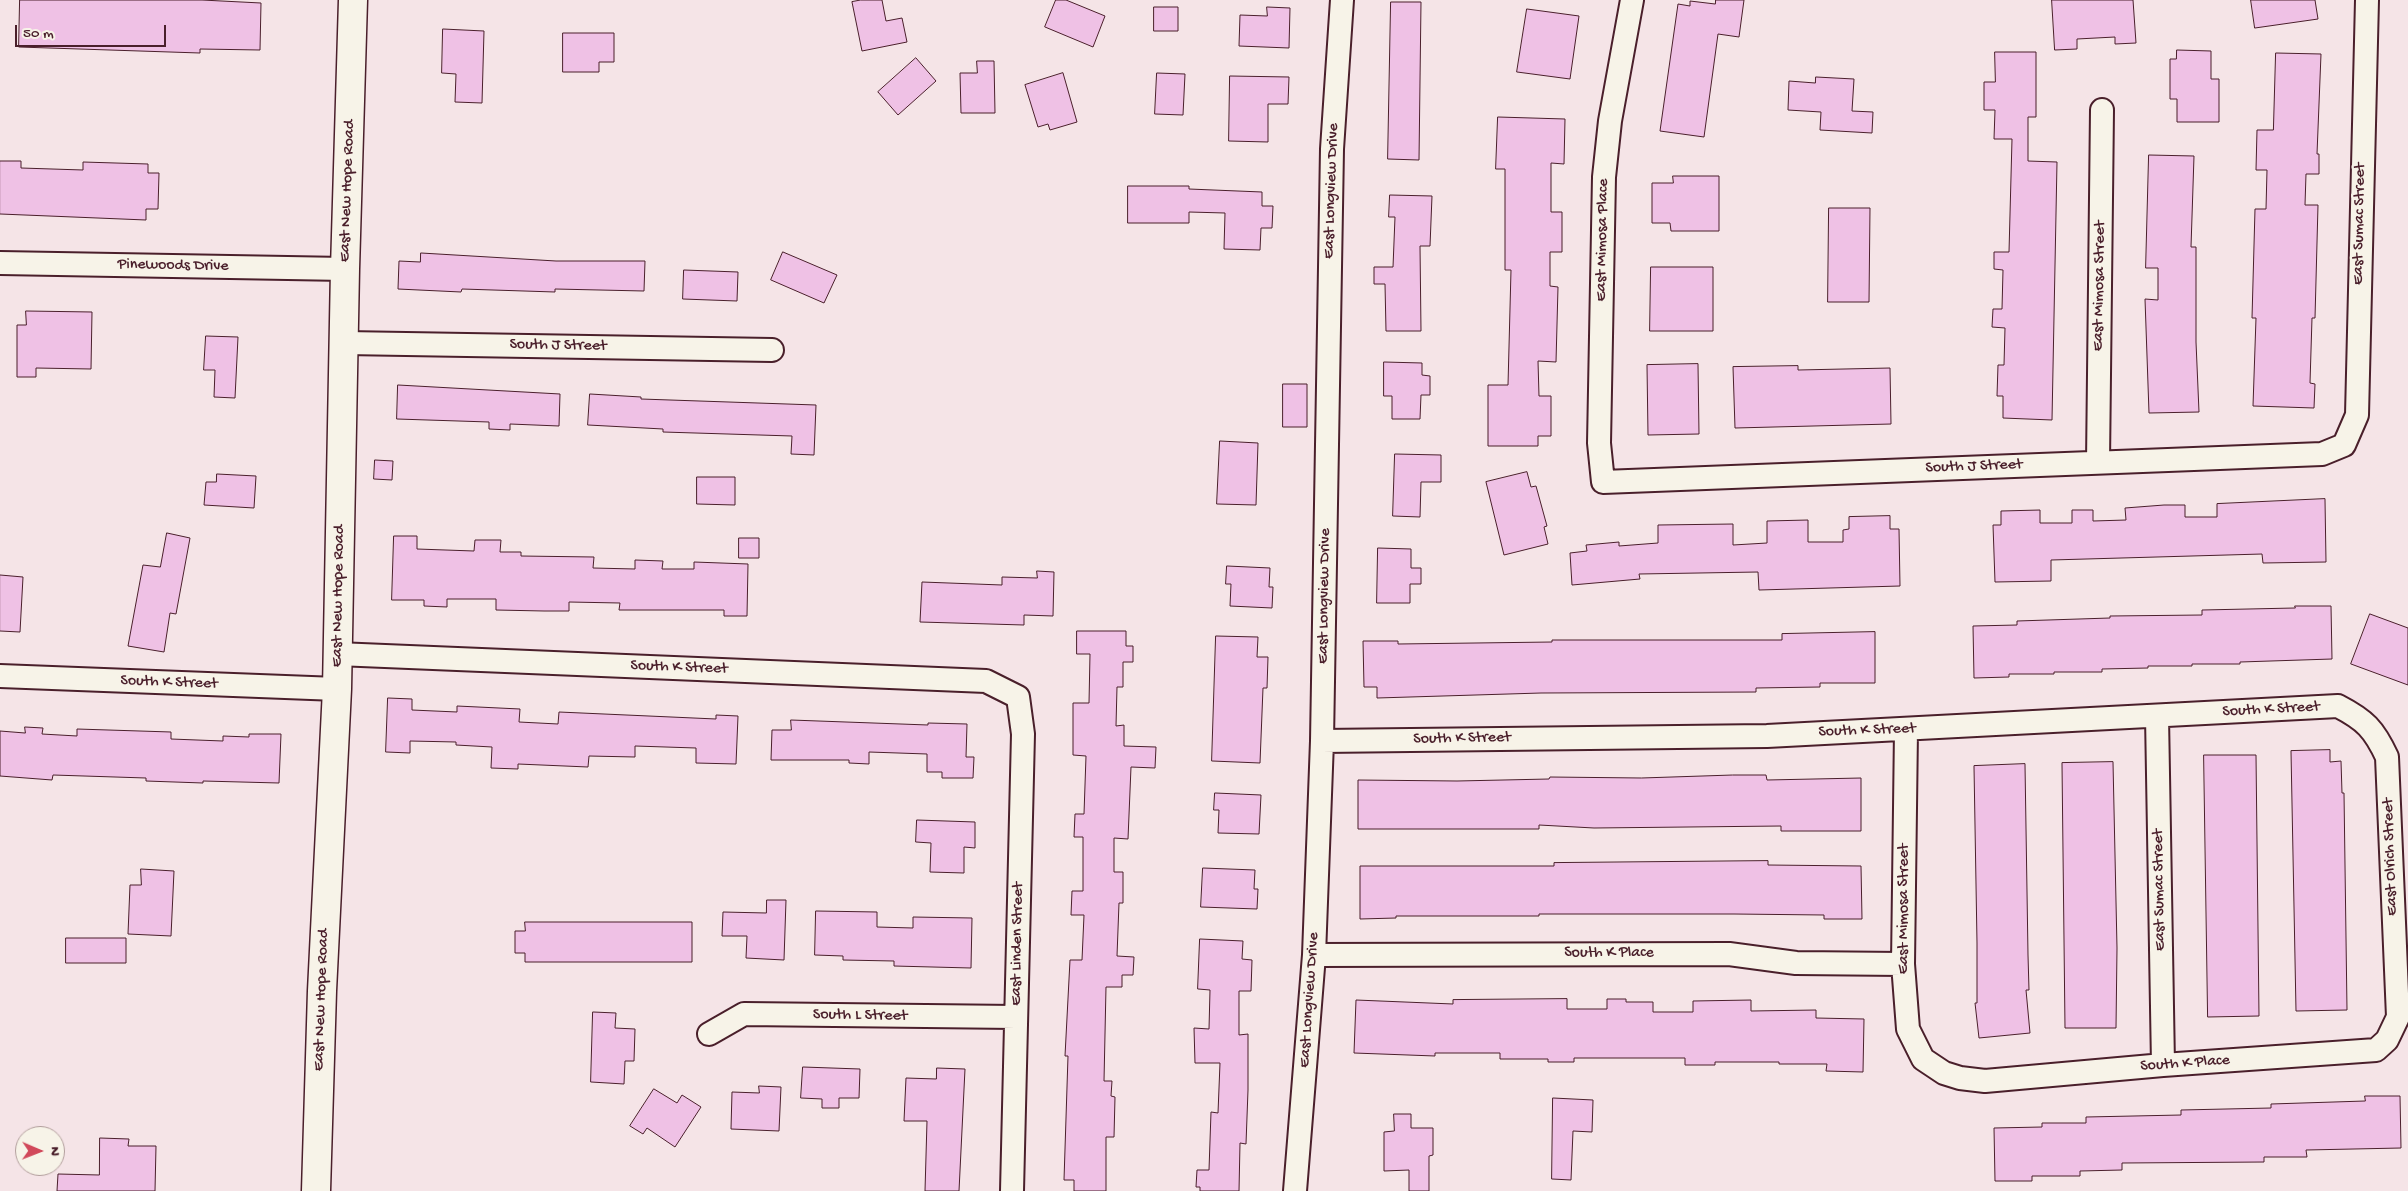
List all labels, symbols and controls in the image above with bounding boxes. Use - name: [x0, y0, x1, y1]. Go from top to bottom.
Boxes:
- scale bar: [18, 15, 169, 47]
- text: 50 m: [23, 25, 54, 43]
- street label: East New Hope Road: [336, 120, 360, 262]
- street label: East Longview Drive: [1320, 123, 1344, 259]
- street label: East Sumac Street: [2349, 163, 2371, 285]
- street label: East Mimosa Place: [1592, 178, 1614, 302]
- street label: East Mimosa Street: [2089, 221, 2111, 351]
- street label: Pinewoods Drive: [117, 255, 229, 277]
- street label: South J Street: [509, 336, 607, 356]
- street label: South J Street: [1925, 456, 2023, 478]
- street label: East New Hope Road: [328, 525, 350, 667]
- street label: East Longview Drive: [1314, 528, 1336, 664]
- street label: South K Street: [630, 657, 728, 679]
- street label: South K Street: [120, 672, 218, 694]
- street label: South K Street: [2222, 698, 2320, 722]
- street label: South K Street: [1818, 720, 1916, 742]
- street label: South K Street: [1413, 729, 1511, 749]
- street label: East Olrich Street: [2379, 798, 2403, 916]
- street label: East Sumac Street: [2149, 829, 2171, 951]
- street label: East Mimosa Street: [1895, 844, 1915, 974]
- street label: East Linden Street: [1007, 882, 1029, 1006]
- street label: East New Hope Road: [310, 929, 334, 1071]
- street label: East Longview Drive: [1296, 932, 1324, 1068]
- street label: South K Place: [1564, 944, 1654, 964]
- street label: South L Street: [813, 1006, 907, 1026]
- street label: South K Place: [2140, 1051, 2230, 1077]
- north arrow: [15, 1126, 65, 1176]
- text: N: [46, 1147, 63, 1156]

